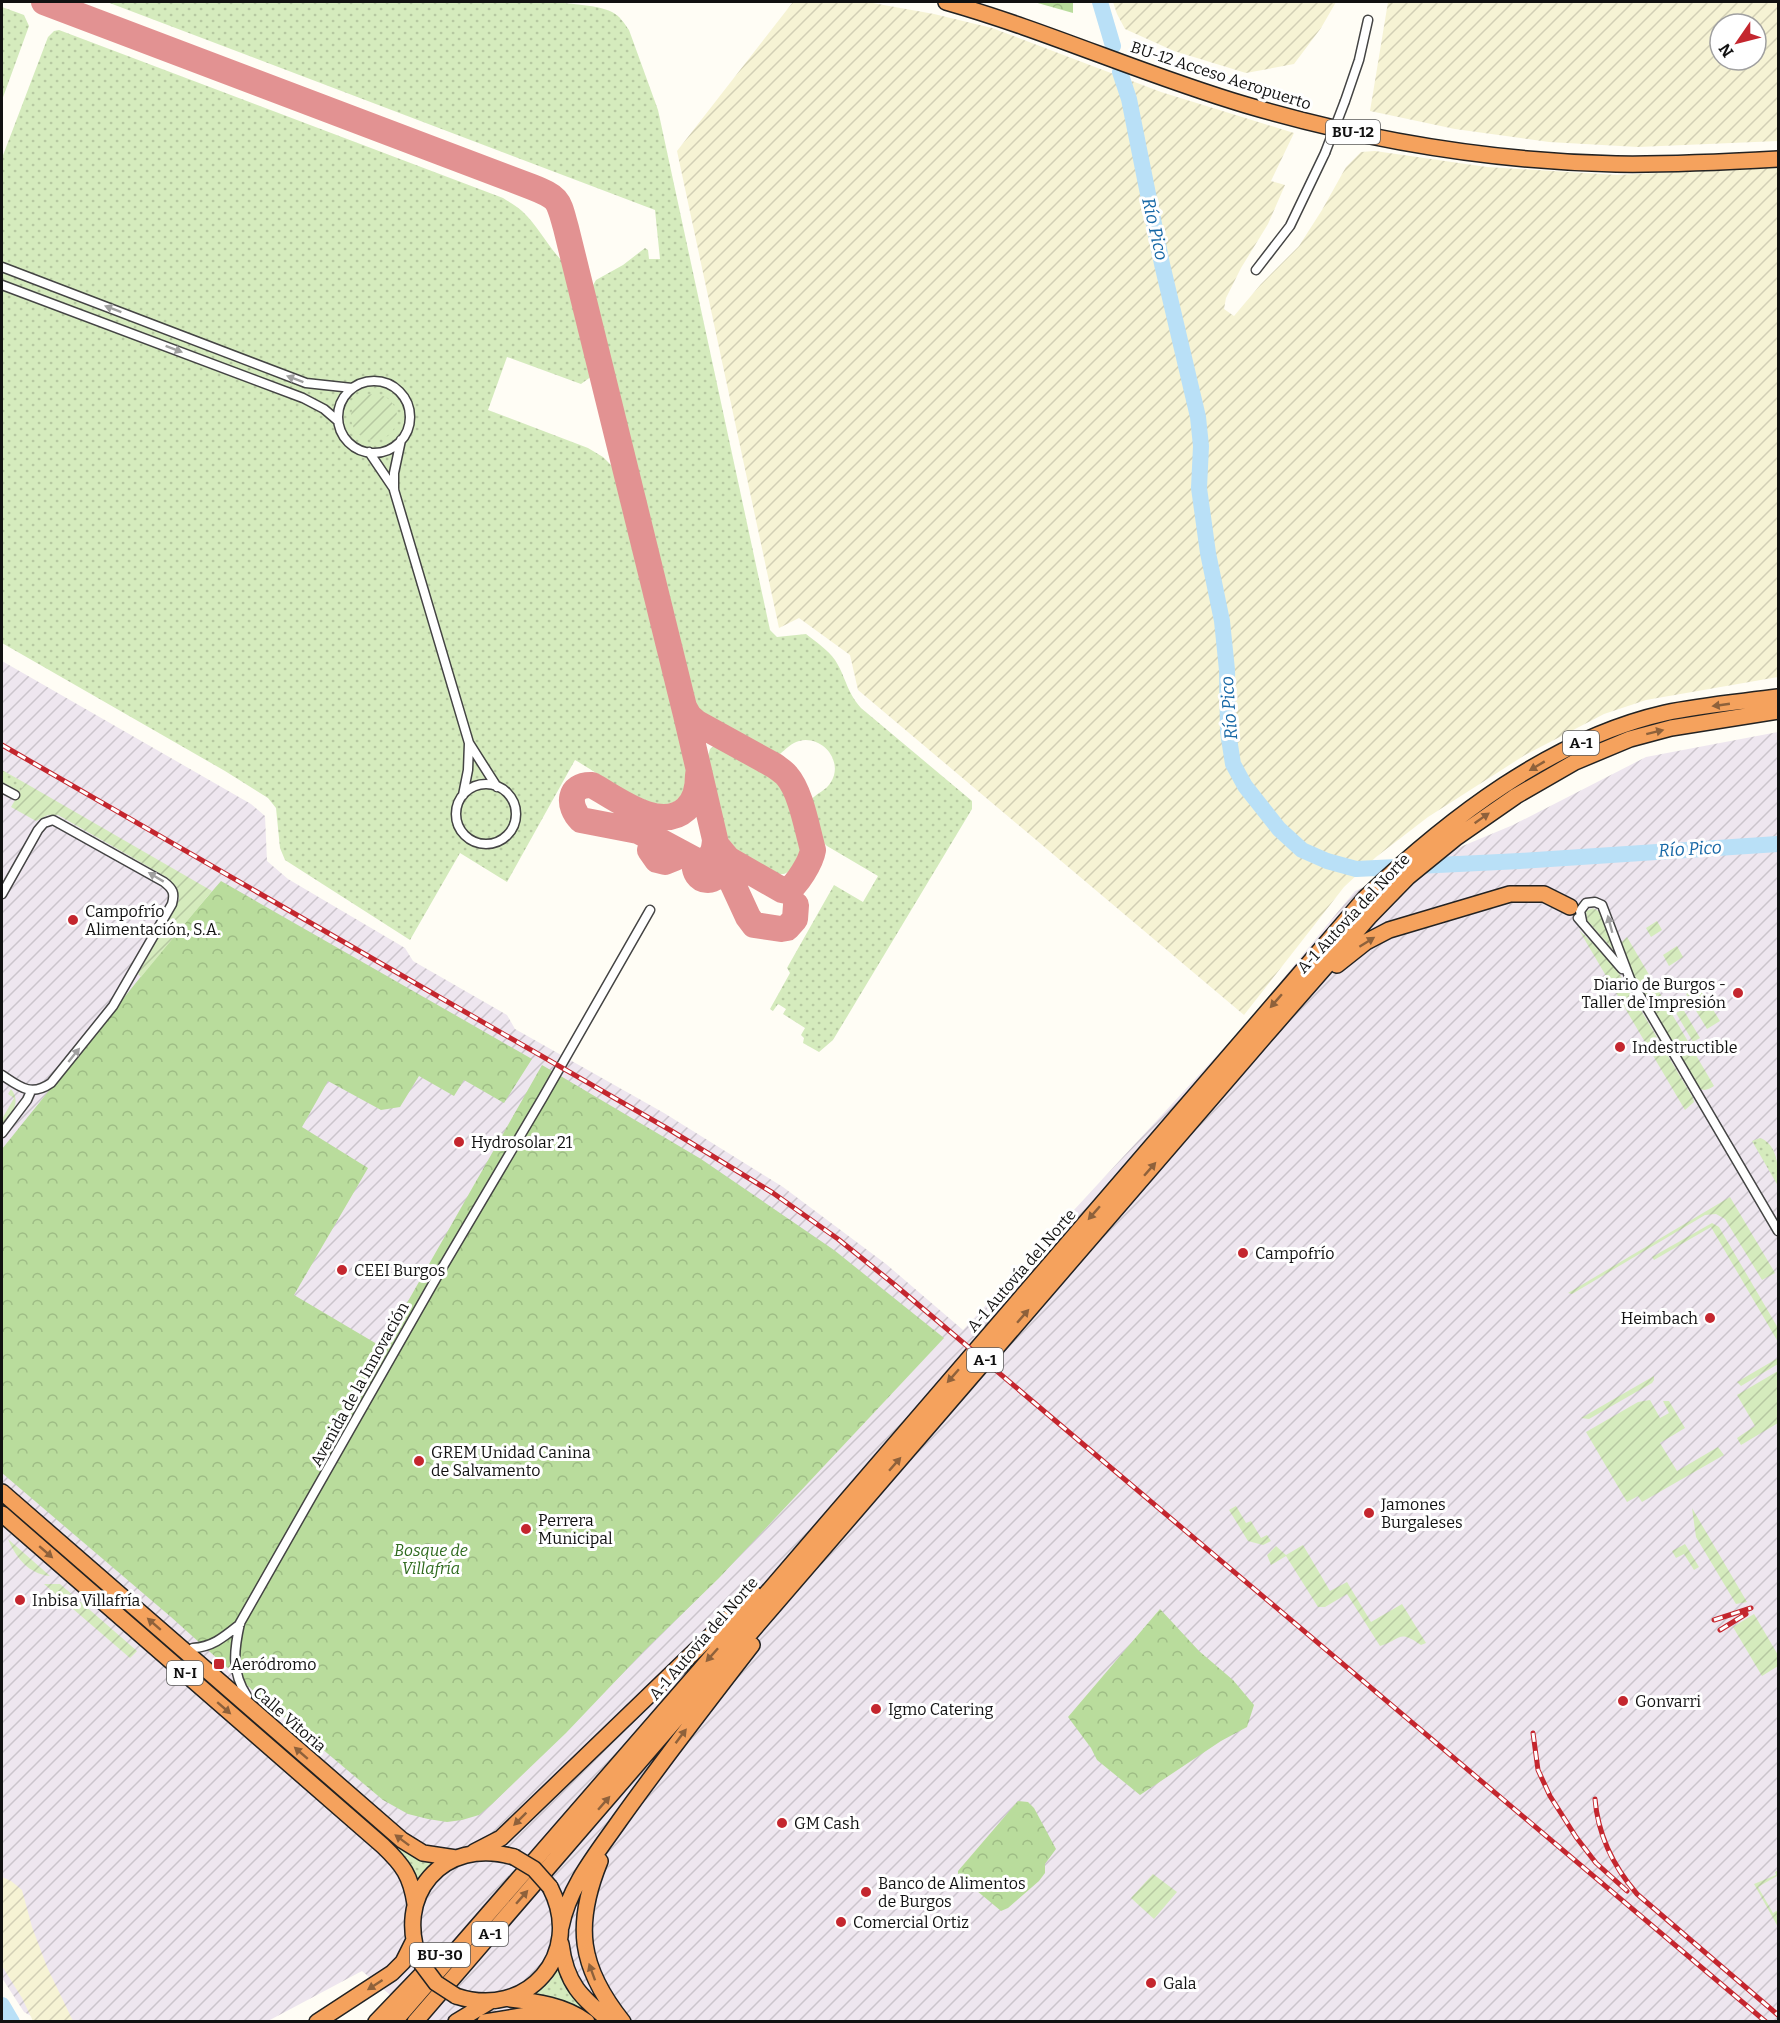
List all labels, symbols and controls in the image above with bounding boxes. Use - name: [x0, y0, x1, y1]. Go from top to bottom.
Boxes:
- north arrow: [1708, 12, 1768, 72]
- street label: BU-12 Acceso Aeropuerto: [1128, 37, 1314, 114]
- text: N: [1715, 40, 1737, 61]
- road number: BU-12: [1326, 120, 1380, 144]
- water label: Río Pico: [1137, 196, 1173, 262]
- one-way arrow: [104, 304, 122, 314]
- one-way arrow: [166, 344, 184, 354]
- one-way arrow: [286, 374, 304, 383]
- water label: Río Pico: [1216, 676, 1242, 740]
- one-way arrow: [1711, 701, 1730, 710]
- one-way arrow: [1646, 726, 1665, 736]
- road number: A-1: [1563, 731, 1599, 755]
- one-way arrow: [1529, 761, 1545, 772]
- one-way arrow: [1474, 813, 1490, 825]
- water label: Río Pico: [1658, 836, 1722, 862]
- street label: A-1 Autovía del Norte: [1293, 850, 1414, 977]
- one-way arrow: [147, 872, 164, 882]
- place label: Campofrío Alimentación, S.A.: [85, 902, 221, 939]
- marker: Campofrío Alimentación, S.A.: [66, 913, 80, 927]
- one-way arrow: [1605, 915, 1614, 933]
- one-way arrow: [1359, 936, 1376, 947]
- place label: Diario de Burgos - Taller de Impresión: [1581, 975, 1726, 1012]
- marker: Diario de Burgos - Taller de Impresión: [1731, 986, 1745, 1000]
- one-way arrow: [1270, 993, 1283, 1009]
- place label: Indestructible: [1632, 1038, 1738, 1057]
- marker: Indestructible: [1613, 1040, 1627, 1054]
- one-way arrow: [68, 1047, 80, 1062]
- place label: Hydrosolar 21: [471, 1133, 573, 1152]
- marker: Hydrosolar 21: [452, 1135, 466, 1149]
- one-way arrow: [1143, 1162, 1156, 1177]
- street label: A-1 Autovía del Norte: [963, 1205, 1080, 1336]
- one-way arrow: [1087, 1205, 1101, 1220]
- place label: Campofrío: [1255, 1244, 1334, 1263]
- marker: Campofrío: [1236, 1246, 1250, 1260]
- place label: CEEI Burgos: [354, 1261, 445, 1280]
- marker: CEEI Burgos: [335, 1263, 349, 1277]
- street label: Avenida de la Innovación: [306, 1299, 413, 1470]
- one-way arrow: [1016, 1309, 1029, 1324]
- place label: Heimbach: [1621, 1309, 1698, 1328]
- marker: Heimbach: [1703, 1311, 1717, 1325]
- road number: A-1: [967, 1348, 1003, 1372]
- one-way arrow: [947, 1368, 960, 1383]
- place label: GREM Unidad Canina de Salvamento: [431, 1443, 591, 1480]
- marker: GREM Unidad Canina de Salvamento: [412, 1454, 426, 1468]
- one-way arrow: [889, 1456, 902, 1472]
- place label: Jamones Burgaleses: [1380, 1495, 1463, 1532]
- marker: Jamones Burgaleses: [1362, 1506, 1376, 1520]
- place label: Perrera Municipal: [538, 1511, 613, 1548]
- marker: Perrera Municipal: [519, 1522, 533, 1536]
- park label: Bosque de Villafría: [394, 1541, 468, 1578]
- one-way arrow: [38, 1545, 53, 1558]
- street label: A-1 Autovía del Norte: [645, 1573, 762, 1704]
- place label: Inbisa Villafría: [32, 1591, 140, 1610]
- marker: Inbisa Villafría: [13, 1593, 27, 1607]
- one-way arrow: [147, 1618, 162, 1631]
- one-way arrow: [705, 1647, 718, 1663]
- place label: Aeródromo: [231, 1655, 317, 1674]
- marker: Aeródromo: [212, 1657, 226, 1671]
- road number: N-I: [167, 1661, 203, 1685]
- street label: Calle Vitoria: [249, 1683, 330, 1756]
- place label: Gonvarri: [1635, 1692, 1701, 1711]
- marker: Gonvarri: [1616, 1694, 1630, 1708]
- place label: Igmo Catering: [888, 1700, 994, 1719]
- one-way arrow: [216, 1701, 231, 1714]
- marker: Igmo Catering: [869, 1702, 883, 1716]
- one-way arrow: [674, 1729, 686, 1744]
- one-way arrow: [294, 1747, 309, 1760]
- one-way arrow: [597, 1796, 610, 1811]
- one-way arrow: [514, 1812, 528, 1826]
- place label: GM Cash: [794, 1814, 860, 1833]
- marker: GM Cash: [775, 1816, 789, 1830]
- one-way arrow: [394, 1834, 409, 1846]
- place label: Banco de Alimentos de Burgos: [878, 1874, 1026, 1911]
- marker: Banco de Alimentos de Burgos: [859, 1885, 873, 1899]
- one-way arrow: [515, 1890, 529, 1905]
- place label: Comercial Ortiz: [853, 1913, 969, 1932]
- marker: Comercial Ortiz: [834, 1915, 848, 1929]
- road number: A-1: [472, 1922, 508, 1946]
- road number: BU-30: [410, 1943, 470, 1967]
- one-way arrow: [587, 1963, 597, 1981]
- place label: Gala: [1163, 1974, 1197, 1993]
- marker: Gala: [1144, 1976, 1158, 1990]
- one-way arrow: [367, 1979, 383, 1990]

